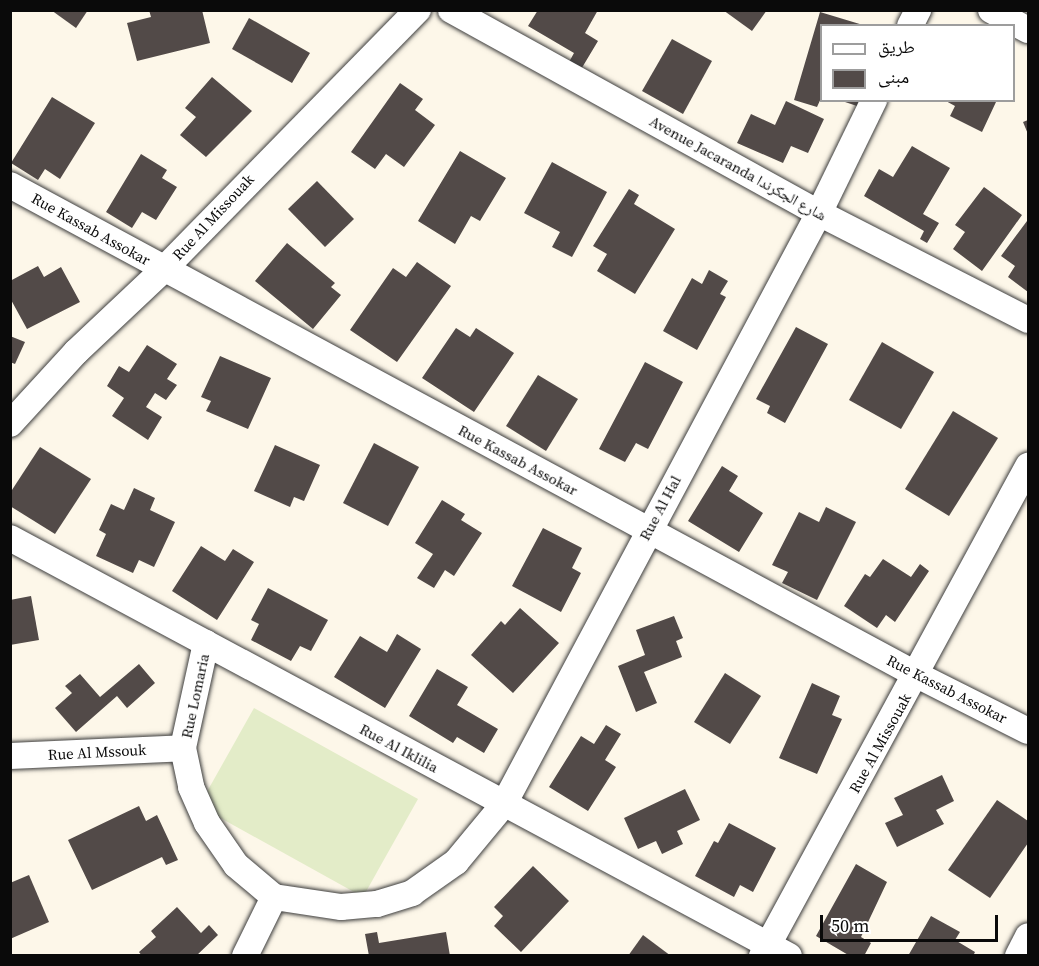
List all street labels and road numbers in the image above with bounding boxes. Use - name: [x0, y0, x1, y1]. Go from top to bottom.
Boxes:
- street label: Avenue Jacaranda شارع الجكرندا: [646, 112, 830, 224]
- street label: Rue Al Missouak: [169, 170, 257, 264]
- street label: Rue Kassab Assokar: [29, 189, 153, 269]
- street label: Rue Kassab Assokar: [455, 421, 581, 499]
- street label: Rue Al Hal: [635, 472, 685, 544]
- street label: Rue Kassab Assokar: [884, 651, 1010, 727]
- street label: Rue Lomaria: [177, 652, 213, 740]
- street label: Rue Al Missouak: [845, 690, 915, 796]
- street label: Rue Al Iklilia: [357, 720, 441, 776]
- street label: Rue Al Mssouk: [47, 740, 147, 764]

